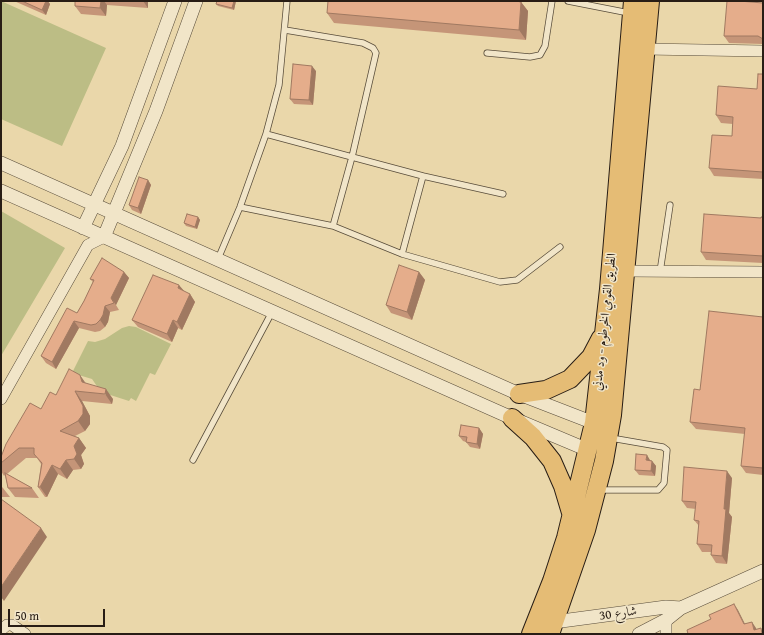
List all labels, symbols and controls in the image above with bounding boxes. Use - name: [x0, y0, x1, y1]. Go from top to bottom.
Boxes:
- street label: الطريق القومي الخرطوم - ود مدني: [590, 252, 620, 392]
- scale bar: [10, 601, 107, 627]
- street label: شارع 30: [598, 604, 638, 624]
- text: 50 m: [15, 607, 39, 624]

